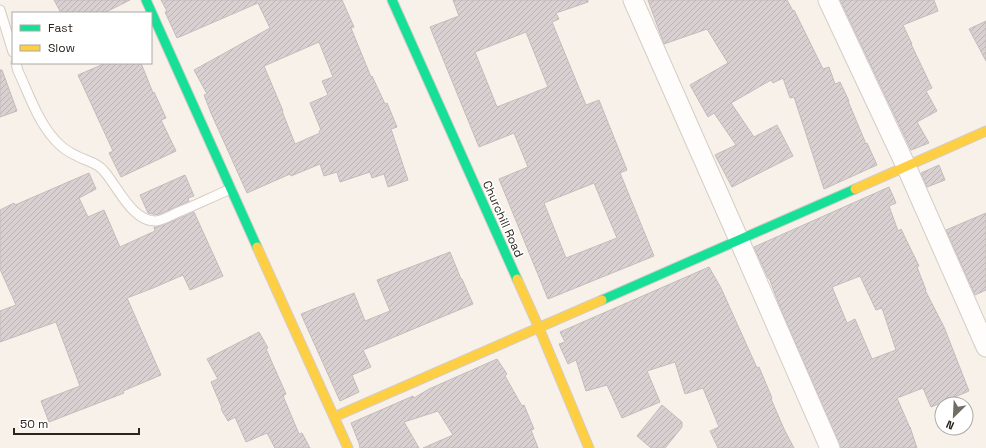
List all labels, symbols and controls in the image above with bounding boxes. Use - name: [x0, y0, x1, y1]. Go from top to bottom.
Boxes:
- legend: [12, 12, 152, 64]
- text: Fast: [48, 20, 73, 36]
- text: Slow: [48, 40, 75, 56]
- street label: Churchill Road: [479, 178, 527, 260]
- north arrow: [934, 396, 974, 436]
- scale bar: [14, 410, 139, 436]
- text: 50 m: [20, 416, 48, 432]
- text: N: [944, 417, 956, 433]

